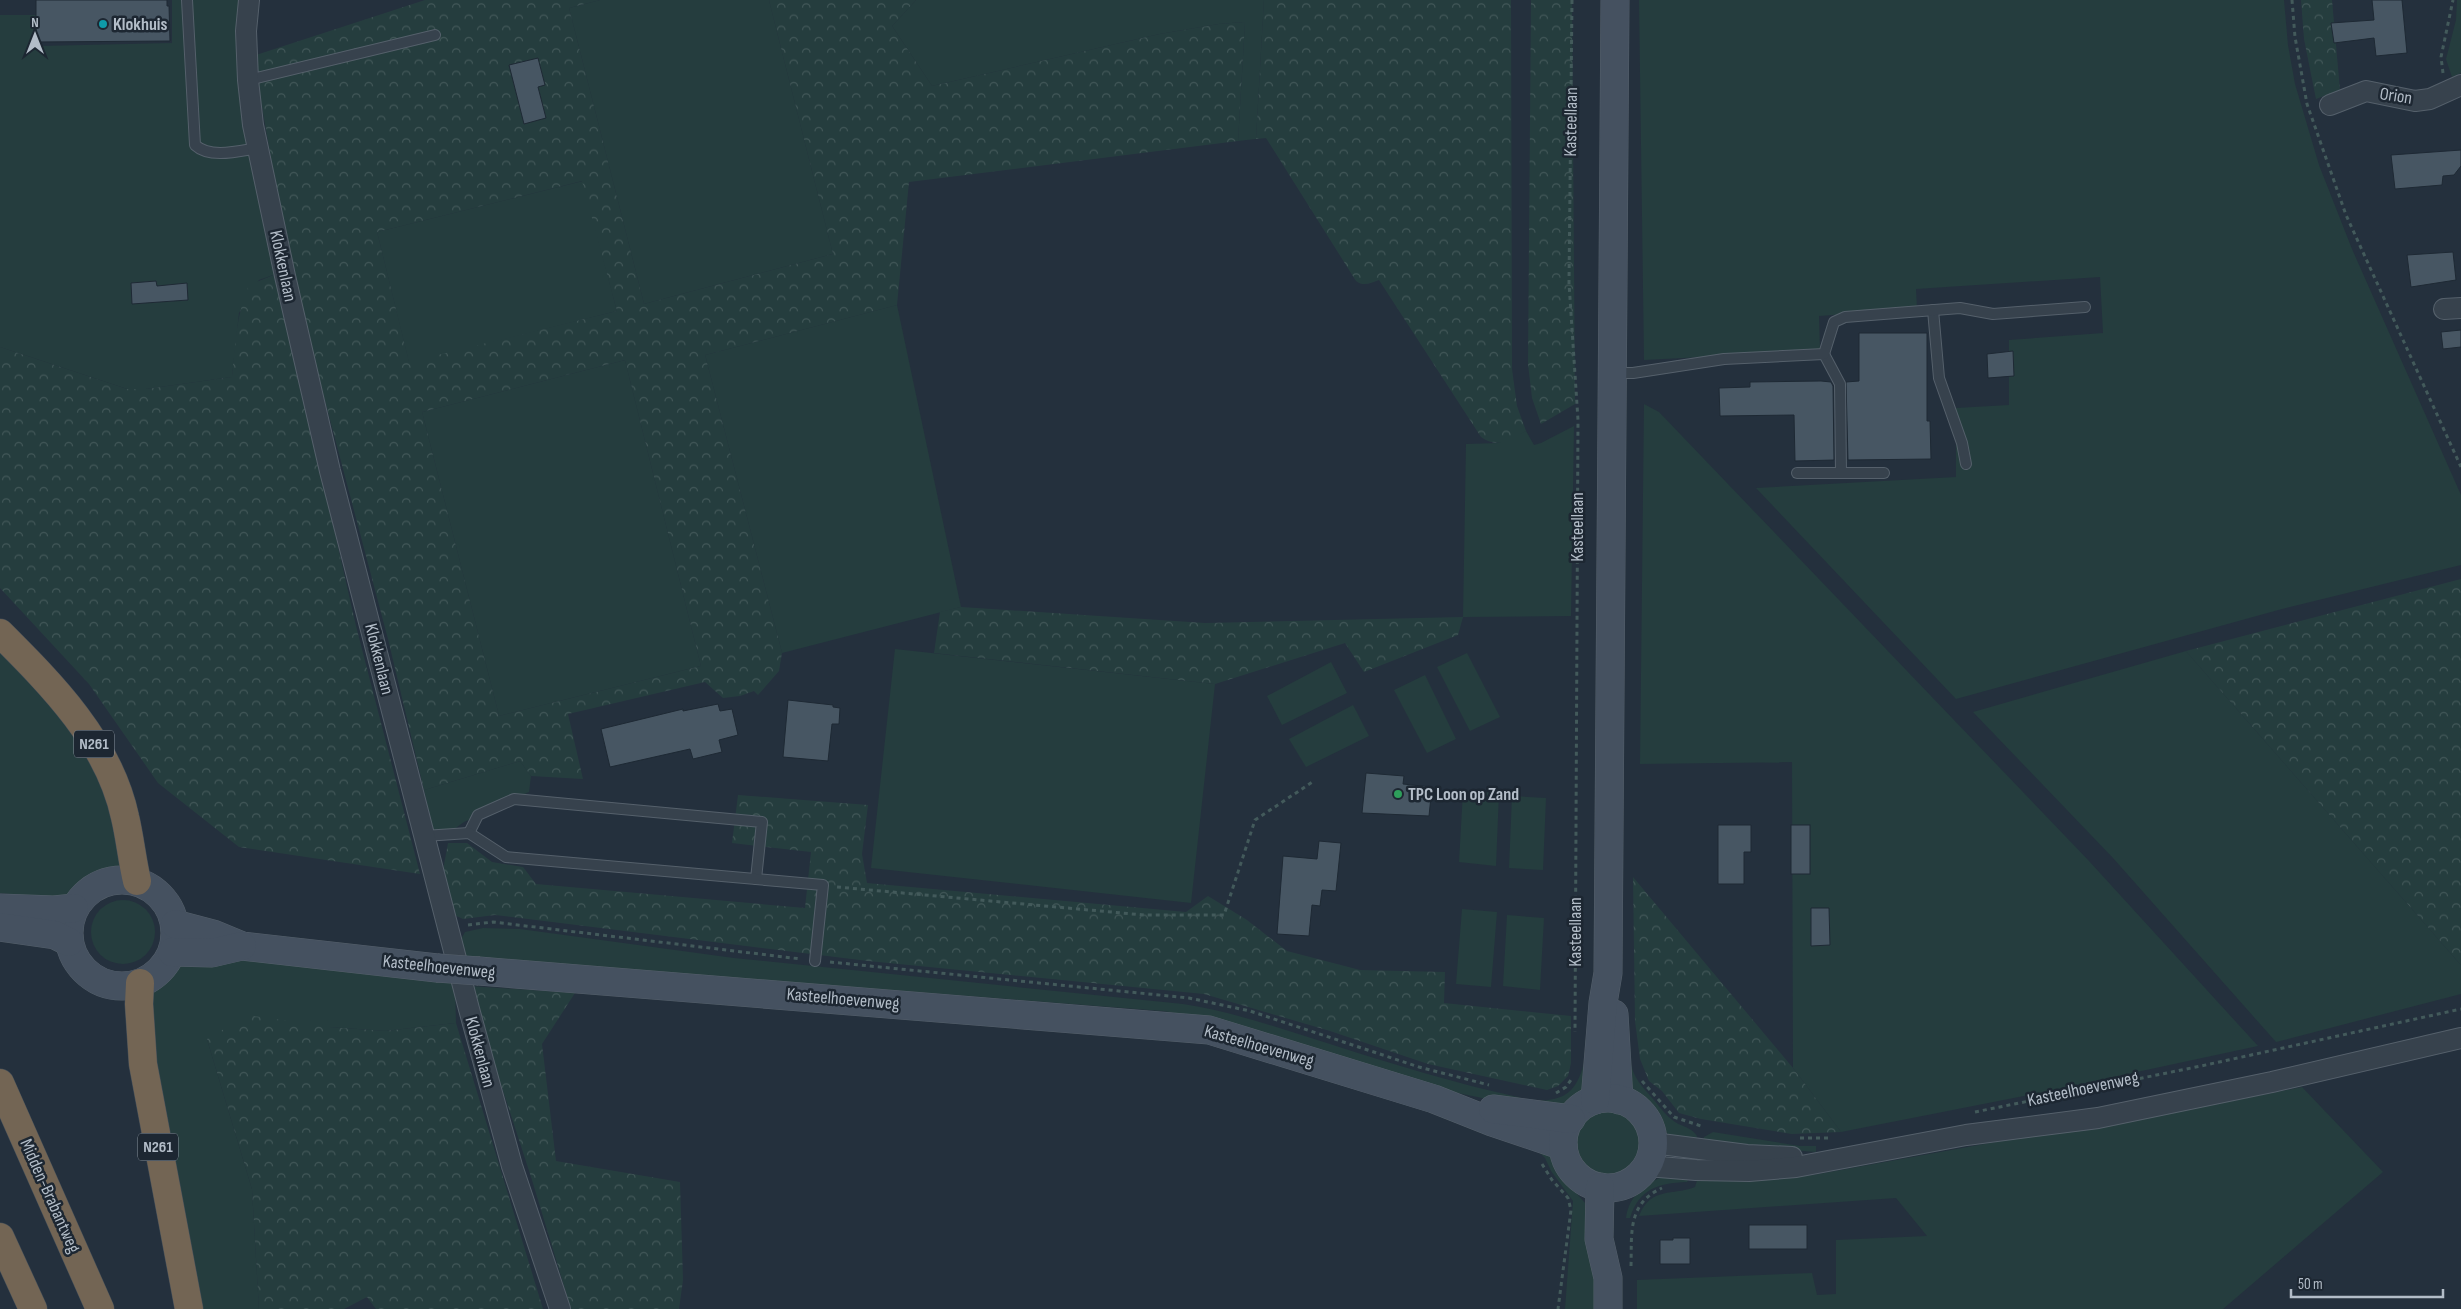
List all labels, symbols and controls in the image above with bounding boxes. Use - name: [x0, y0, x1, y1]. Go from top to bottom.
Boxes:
- north arrow: [10, 10, 60, 60]
- text: N: [31, 14, 39, 31]
- place label: Klokhuis: [113, 14, 167, 35]
- marker: Klokhuis: [97, 18, 109, 30]
- street label: Orion: [2378, 83, 2414, 109]
- street label: Kasteellaan: [1560, 87, 1582, 157]
- street label: Klokkenlaan: [265, 228, 301, 304]
- street label: Kasteellaan: [1567, 492, 1588, 562]
- street label: Klokkenlaan: [360, 621, 398, 697]
- road number: N261: [74, 731, 114, 758]
- place label: TPC Loon op Zand: [1408, 784, 1519, 805]
- marker: TPC Loon op Zand: [1392, 788, 1404, 800]
- street label: Kasteellaan: [1565, 897, 1586, 967]
- street label: Kasteelhoevenweg: [382, 951, 496, 983]
- street label: Kasteelhoevenweg: [786, 984, 900, 1014]
- street label: Klokkenlaan: [460, 1014, 500, 1090]
- street label: Kasteelhoevenweg: [1202, 1020, 1316, 1072]
- street label: Kasteelhoevenweg: [2026, 1067, 2140, 1111]
- road number: N261: [138, 1134, 178, 1160]
- street label: Midden-Brabantweg: [15, 1136, 85, 1256]
- scale bar: [2291, 1266, 2444, 1298]
- text: 50 m: [2298, 1275, 2323, 1294]

